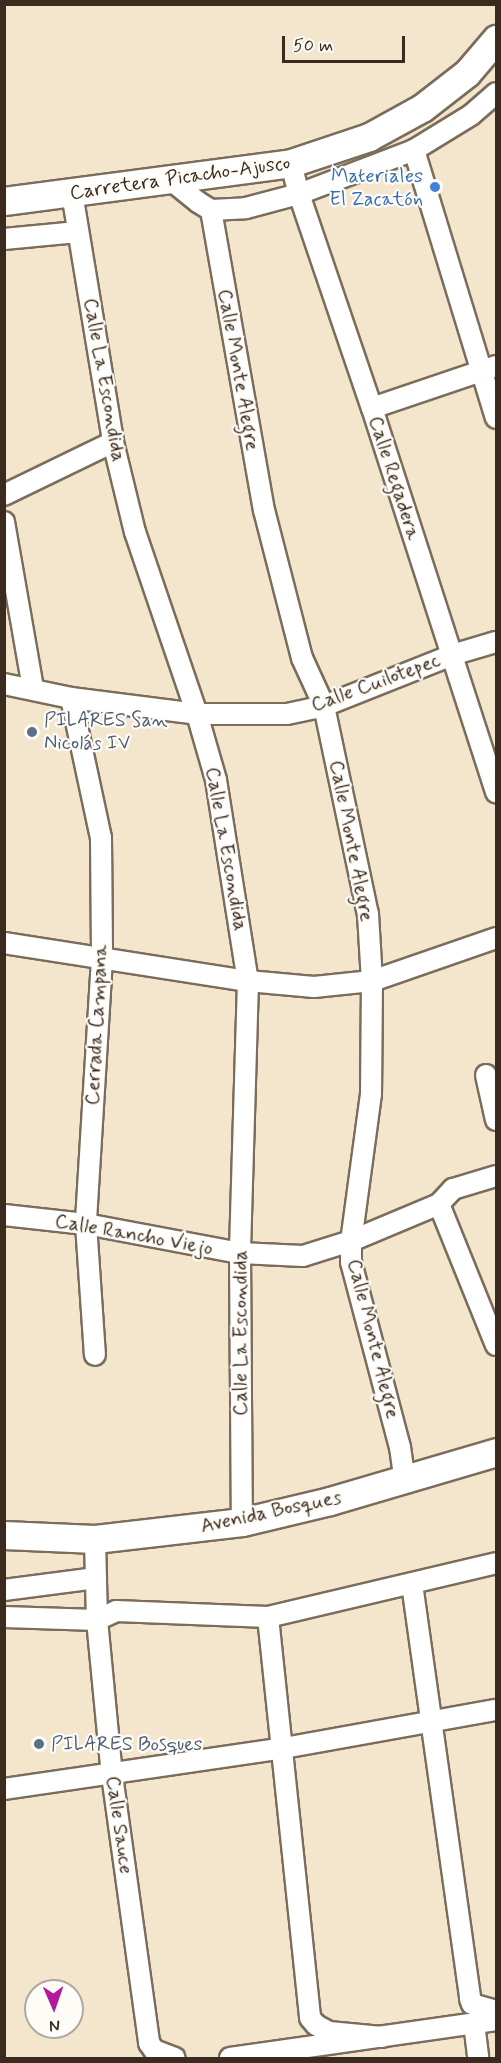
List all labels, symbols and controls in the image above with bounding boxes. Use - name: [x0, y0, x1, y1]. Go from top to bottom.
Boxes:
- scale bar: [285, 24, 408, 62]
- text: 50 m: [293, 34, 333, 58]
- street label: Carretera Picacho-Ajusco: [70, 151, 290, 205]
- place label: Materiales El Zacatón: [329, 164, 423, 211]
- marker: Materiales El Zacatón: [428, 180, 442, 194]
- street label: Calle Monte Alegre: [212, 287, 264, 453]
- street label: Calle La Escondida: [78, 297, 130, 463]
- street label: Calle Regadera: [363, 414, 425, 542]
- street label: Calle Cuilotepec: [309, 649, 443, 717]
- place label: PILARES San Nicolás IV: [44, 708, 164, 755]
- marker: PILARES San Nicolás IV: [25, 725, 39, 739]
- street label: Calle Monte Alegre: [324, 758, 378, 924]
- street label: Calle La Escondida: [200, 766, 252, 932]
- street label: Cerrada Campana: [81, 945, 113, 1105]
- street label: Calle Rancho Viejo: [55, 1210, 213, 1260]
- street label: Calle La Escondida: [229, 1251, 253, 1415]
- street label: Calle Monte Alegre: [342, 1257, 404, 1421]
- street label: Avenida Bosques: [200, 1486, 342, 1538]
- place label: PILARES Bosques: [51, 1732, 205, 1756]
- marker: PILARES Bosques: [32, 1737, 46, 1751]
- street label: Calle Sauce: [100, 1776, 138, 1874]
- north arrow: [24, 1979, 84, 2039]
- text: N: [49, 2015, 60, 2036]

